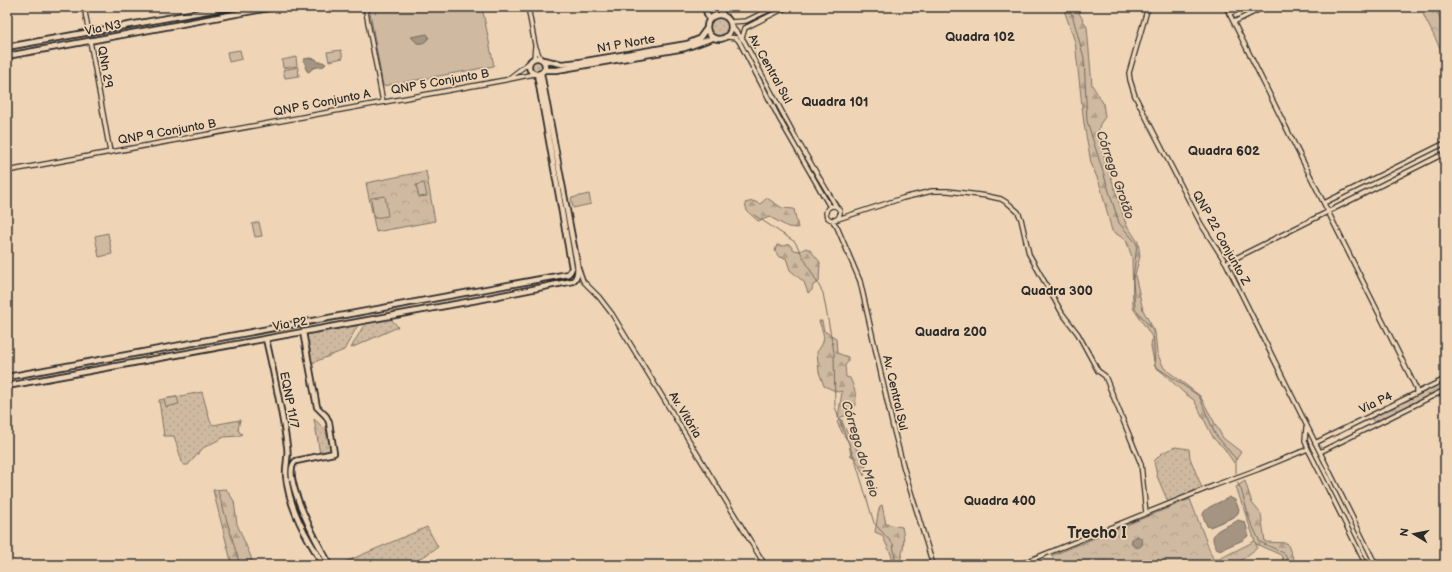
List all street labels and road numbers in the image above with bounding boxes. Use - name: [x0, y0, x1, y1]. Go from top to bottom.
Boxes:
- street label: Via N3: [84, 17, 122, 39]
- street label: N1 P Norte: [596, 32, 656, 56]
- street label: Av. Central Sul: [745, 32, 795, 106]
- street label: QNn 29: [94, 45, 116, 89]
- street label: QNP 5 Conjunto B: [390, 66, 490, 98]
- street label: QNP 5 Conjunto A: [272, 86, 372, 120]
- street label: QNP 9 Conjunto B: [117, 116, 217, 148]
- street label: QNP 22 Conjunto Z: [1189, 188, 1253, 288]
- street label: Via P2: [272, 314, 308, 334]
- street label: Av. Central Sul: [879, 354, 911, 432]
- street label: EQNP 11/7: [276, 370, 302, 430]
- street label: Via P4: [1357, 388, 1396, 417]
- street label: Av. Vitória: [665, 389, 705, 441]

